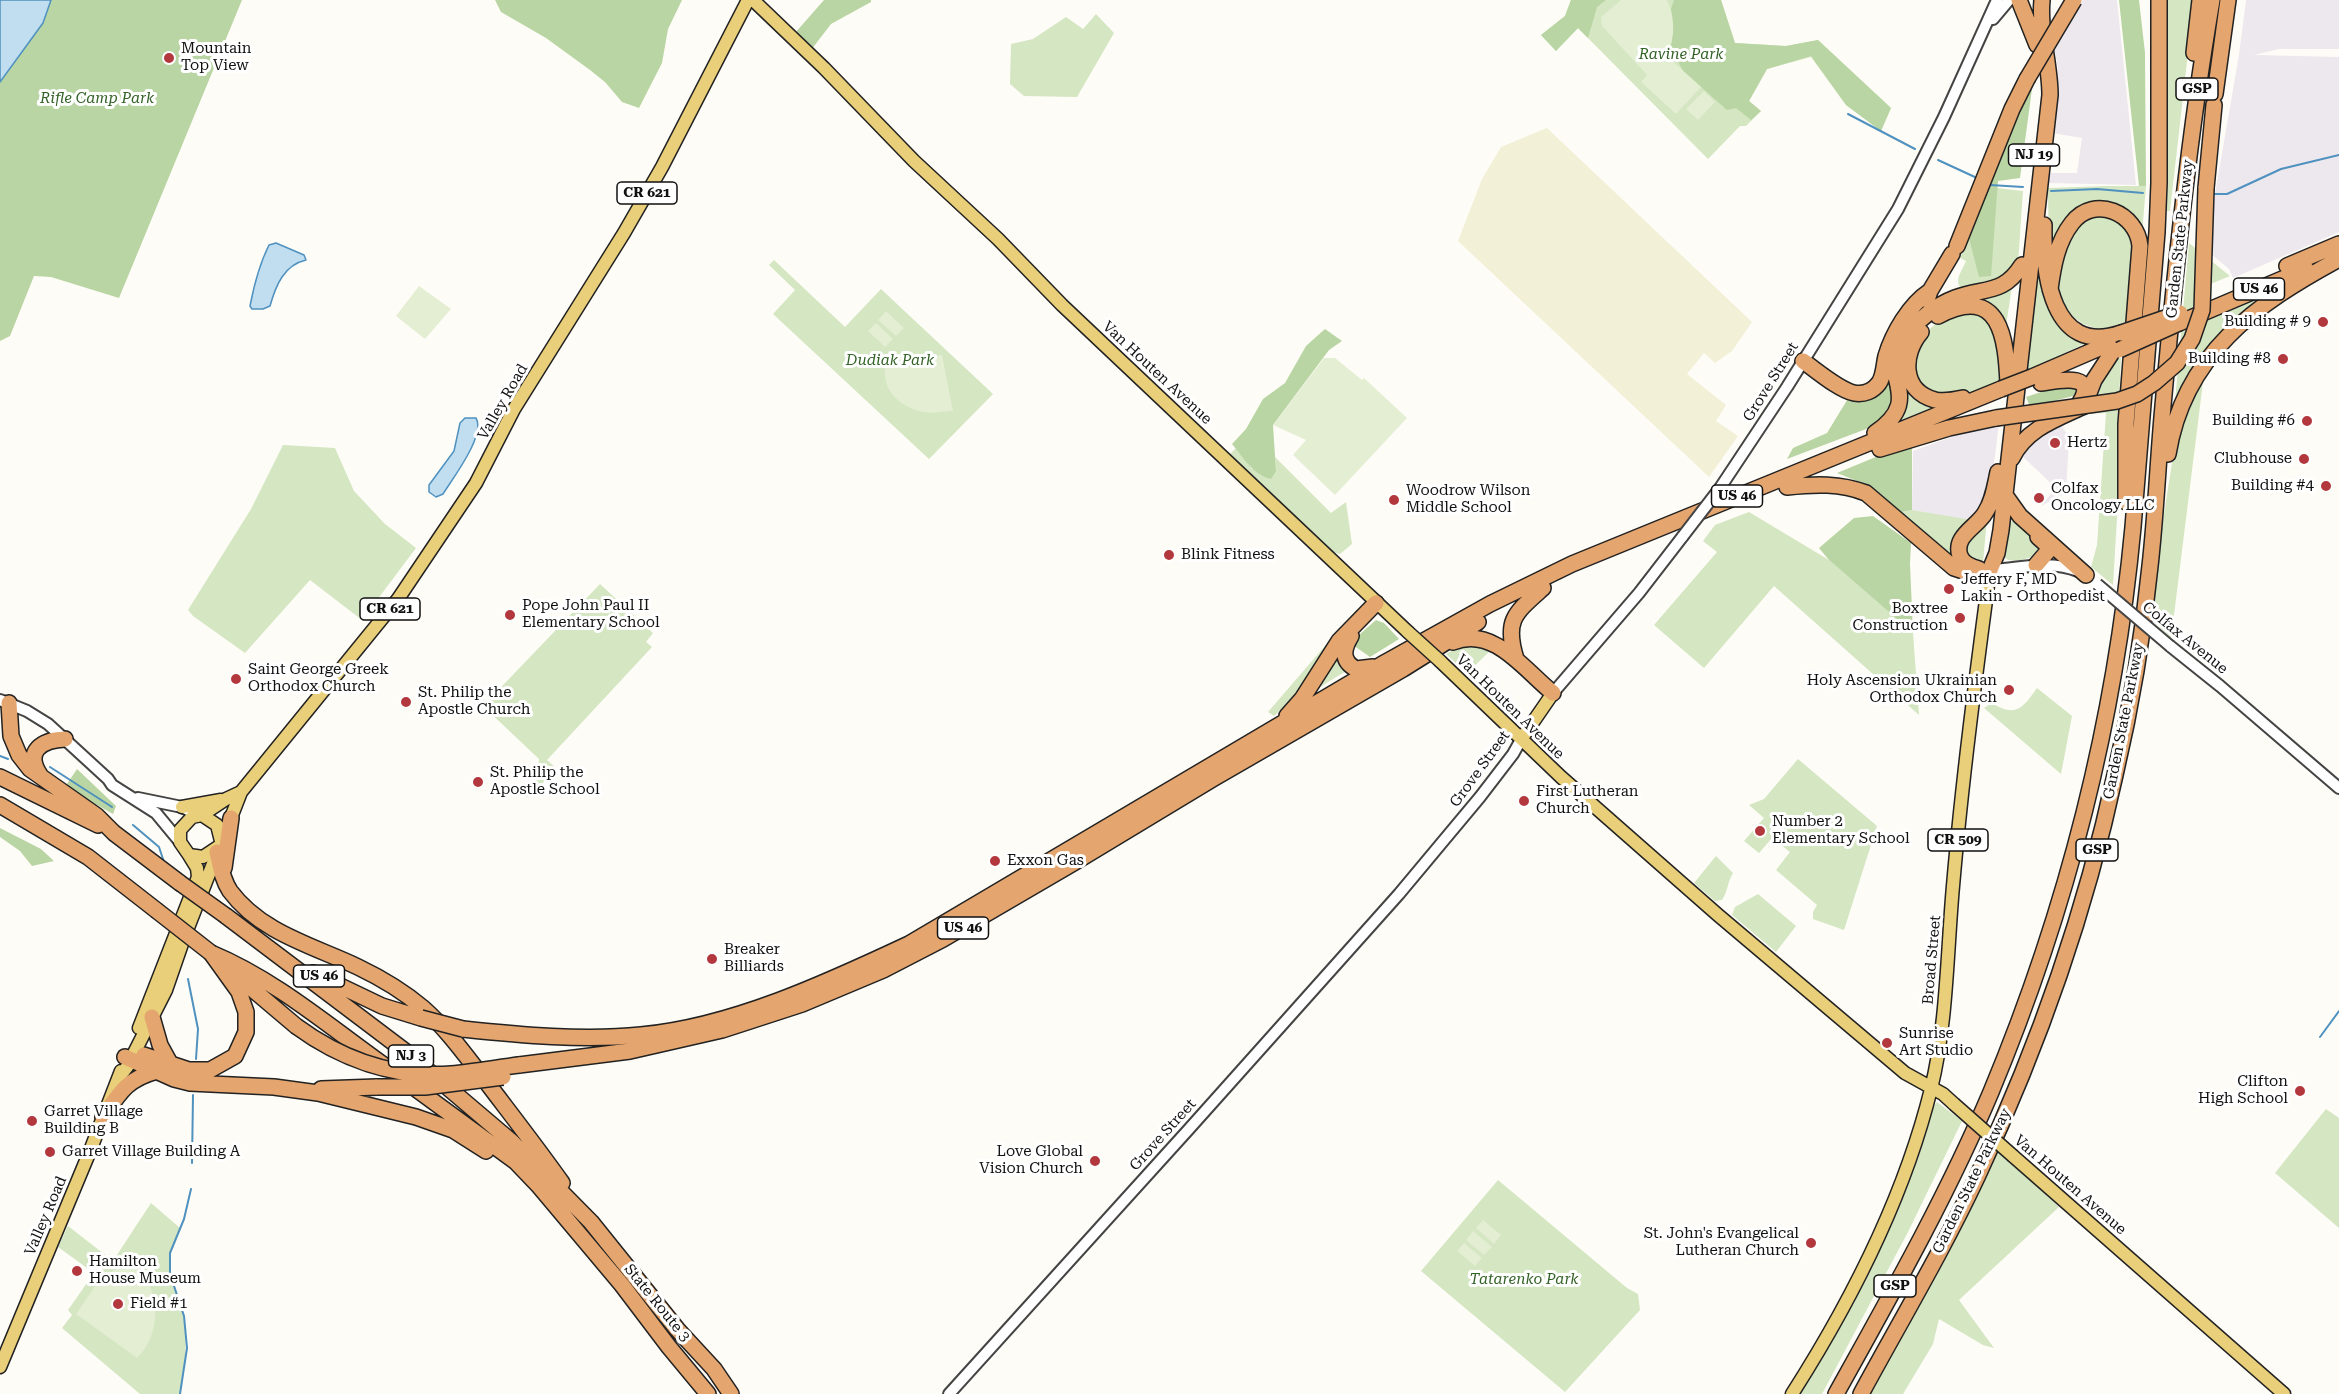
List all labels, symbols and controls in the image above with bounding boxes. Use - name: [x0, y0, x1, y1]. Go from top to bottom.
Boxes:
- place label: Mountain Top View: [181, 40, 251, 75]
- park label: Ravine Park: [1639, 46, 1723, 64]
- marker: Mountain Top View: [162, 51, 176, 65]
- road number: GSP: [2176, 78, 2218, 100]
- park label: Rifle Camp Park: [40, 90, 154, 108]
- road number: NJ 19: [2008, 144, 2060, 166]
- street label: Garden State Parkway: [2163, 159, 2197, 319]
- road number: CR 621: [617, 182, 677, 204]
- road number: US 46: [2234, 278, 2284, 300]
- place label: Building # 9: [2224, 313, 2311, 331]
- marker: Building # 9: [2316, 315, 2330, 329]
- street label: Van Houten Avenue: [1099, 318, 1215, 428]
- street label: Grove Street: [1739, 339, 1803, 425]
- place label: Building #8: [2188, 350, 2271, 368]
- park label: Dudiak Park: [846, 352, 934, 370]
- marker: Building #8: [2276, 352, 2290, 366]
- street label: Valley Road: [474, 361, 532, 443]
- place label: Building #6: [2212, 412, 2295, 430]
- marker: Building #6: [2300, 414, 2314, 428]
- place label: Hertz: [2067, 434, 2107, 452]
- marker: Hertz: [2048, 436, 2062, 450]
- place label: Clubhouse: [2214, 450, 2292, 468]
- marker: Clubhouse: [2297, 452, 2311, 466]
- place label: Building #4: [2231, 477, 2314, 495]
- marker: Building #4: [2319, 479, 2333, 493]
- place label: Colfax Oncology LLC: [2051, 480, 2155, 515]
- place label: Woodrow Wilson Middle School: [1406, 482, 1530, 517]
- road number: US 46: [1712, 485, 1762, 507]
- marker: Colfax Oncology LLC: [2032, 491, 2046, 505]
- marker: Woodrow Wilson Middle School: [1387, 493, 1401, 507]
- place label: Blink Fitness: [1181, 546, 1275, 564]
- marker: Blink Fitness: [1162, 548, 1176, 562]
- place label: Jeffery F, MD Lakin - Orthopedist: [1961, 571, 2105, 606]
- marker: Jeffery F, MD Lakin - Orthopedist: [1942, 582, 1956, 596]
- place label: Pope John Paul II Elementary School: [522, 597, 660, 632]
- road number: CR 621: [360, 598, 420, 620]
- street label: Colfax Avenue: [2139, 598, 2231, 678]
- place label: Boxtree Construction: [1852, 600, 1948, 635]
- marker: Pope John Paul II Elementary School: [503, 608, 517, 622]
- marker: Boxtree Construction: [1953, 611, 1967, 625]
- street label: Garden State Parkway: [2100, 641, 2148, 801]
- street label: Van Houten Avenue: [1452, 651, 1568, 763]
- place label: Saint George Greek Orthodox Church: [248, 661, 389, 696]
- marker: Saint George Greek Orthodox Church: [229, 672, 243, 686]
- place label: Holy Ascension Ukrainian Orthodox Church: [1807, 672, 1997, 707]
- marker: Holy Ascension Ukrainian Orthodox Church: [2002, 683, 2016, 697]
- place label: St. Philip the Apostle Church: [418, 684, 531, 719]
- marker: St. Philip the Apostle Church: [399, 695, 413, 709]
- street label: Grove Street: [1446, 727, 1514, 811]
- place label: St. Philip the Apostle School: [490, 764, 600, 799]
- marker: St. Philip the Apostle School: [471, 775, 485, 789]
- place label: First Lutheran Church: [1536, 783, 1638, 818]
- marker: First Lutheran Church: [1517, 794, 1531, 808]
- place label: Number 2 Elementary School: [1772, 813, 1910, 848]
- marker: Number 2 Elementary School: [1753, 824, 1767, 838]
- road number: CR 509: [1928, 829, 1988, 851]
- road number: GSP: [2076, 839, 2118, 861]
- place label: Exxon Gas: [1007, 852, 1084, 870]
- marker: Exxon Gas: [988, 854, 1002, 868]
- street label: Broad Street: [1919, 915, 1945, 1005]
- road number: US 46: [938, 917, 988, 939]
- place label: Breaker Billiards: [724, 941, 784, 976]
- marker: Breaker Billiards: [705, 952, 719, 966]
- road number: US 46: [294, 965, 344, 987]
- place label: Sunrise Art Studio: [1899, 1025, 1973, 1060]
- marker: Sunrise Art Studio: [1880, 1036, 1894, 1050]
- road number: NJ 3: [388, 1045, 434, 1067]
- place label: Clifton High School: [2198, 1073, 2288, 1108]
- marker: Clifton High School: [2293, 1084, 2307, 1098]
- street label: Grove Street: [1126, 1095, 1200, 1175]
- place label: Garret Village Building B: [44, 1103, 143, 1138]
- street label: Garden State Parkway: [1929, 1105, 2015, 1257]
- marker: Garret Village Building B: [25, 1114, 39, 1128]
- street label: Van Houten Avenue: [2010, 1131, 2130, 1239]
- place label: Garret Village Building A: [62, 1143, 240, 1161]
- place label: Love Global Vision Church: [979, 1143, 1083, 1178]
- marker: Garret Village Building A: [43, 1145, 57, 1159]
- marker: Love Global Vision Church: [1088, 1154, 1102, 1168]
- street label: Valley Road: [21, 1174, 71, 1258]
- place label: St. John's Evangelical Lutheran Church: [1644, 1225, 1799, 1260]
- marker: St. John's Evangelical Lutheran Church: [1804, 1236, 1818, 1250]
- place label: Hamilton House Museum: [89, 1253, 201, 1288]
- street label: State Route 3: [620, 1260, 694, 1346]
- marker: Hamilton House Museum: [70, 1264, 84, 1278]
- park label: Tatarenko Park: [1470, 1271, 1578, 1289]
- road number: GSP: [1874, 1275, 1916, 1297]
- place label: Field #1: [130, 1295, 188, 1313]
- marker: Field #1: [111, 1297, 125, 1311]

